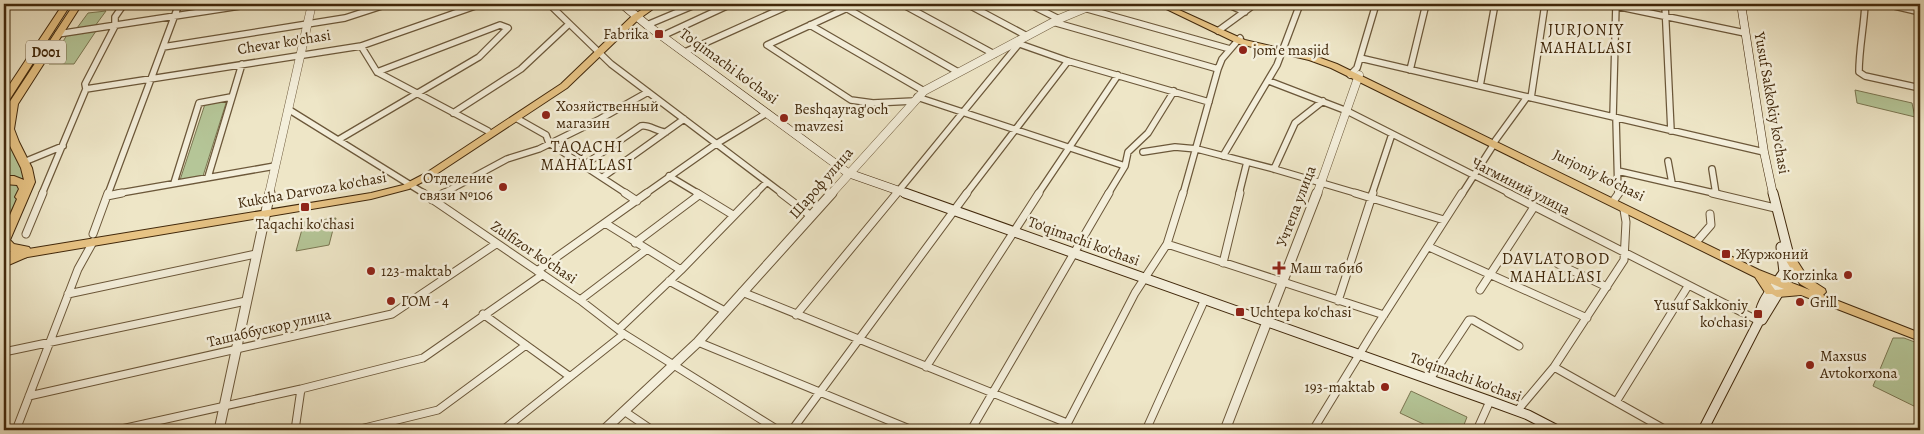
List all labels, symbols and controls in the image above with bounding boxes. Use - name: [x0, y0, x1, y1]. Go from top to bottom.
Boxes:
- district label: JURJONIY MAHALLASI: [1539, 19, 1633, 59]
- street label: To'qimachi ko'chasi: [676, 23, 782, 109]
- place label: Fabrika: [603, 24, 649, 44]
- street label: Chevar ko'chasi: [236, 25, 332, 59]
- marker: Fabrika: [653, 28, 665, 40]
- street label: Yusuf Sakkokiy ko'chasi: [1749, 29, 1794, 176]
- place label: jom'e masjid: [1253, 40, 1330, 60]
- road number: D001: [26, 41, 66, 64]
- marker: jom'e masjid: [1237, 44, 1249, 56]
- place label: Хозяйственный магазин: [556, 96, 659, 133]
- place label: Beshqayrag'och mavzesi: [794, 99, 889, 136]
- marker: Хозяйственный магазин: [540, 109, 552, 121]
- marker: Beshqayrag'och mavzesi: [778, 112, 790, 124]
- district label: TAQACHI MAHALLASI: [540, 136, 634, 176]
- street label: Шароф улица: [784, 143, 858, 223]
- street label: Jurjoniy ko'chasi: [1550, 144, 1648, 206]
- street label: Чагминий улица: [1468, 153, 1574, 220]
- street label: Учтепа улица: [1271, 162, 1321, 249]
- street label: Kukcha Darvoza ko'chasi: [236, 167, 388, 213]
- place label: Отделение связи №106: [420, 168, 493, 205]
- marker: Отделение связи №106: [497, 181, 509, 193]
- marker: Taqachi ko'chasi: [299, 201, 311, 213]
- street label: To'qimachi ko'chasi: [1025, 212, 1143, 270]
- place label: Taqachi ko'chasi: [256, 214, 354, 234]
- street label: Zulfizor ko'chasi: [487, 216, 581, 288]
- place label: Журжоний: [1736, 244, 1809, 264]
- district label: DAVLATOBOD MAHALLASI: [1502, 248, 1610, 288]
- marker: Журжоний: [1720, 248, 1732, 260]
- place label: Маш табиб: [1290, 258, 1363, 278]
- place label: 123-maktab: [381, 261, 452, 281]
- marker: Маш табиб: [1272, 261, 1286, 275]
- marker: 123-maktab: [365, 265, 377, 277]
- place label: Korzinka: [1782, 265, 1838, 285]
- marker: Korzinka: [1842, 269, 1854, 281]
- place label: ГОМ - 4: [401, 291, 449, 311]
- place label: Grill: [1810, 292, 1837, 312]
- marker: ГОМ - 4: [385, 295, 397, 307]
- place label: Yusuf Sakkoniy ko'chasi: [1653, 295, 1748, 332]
- marker: Grill: [1794, 296, 1806, 308]
- place label: Uchtepa ko'chasi: [1250, 302, 1352, 322]
- street label: Ташаббускор улица: [205, 304, 333, 352]
- marker: Uchtepa ko'chasi: [1234, 306, 1246, 318]
- marker: Yusuf Sakkoniy ko'chasi: [1752, 308, 1764, 320]
- place label: Maxsus Avtokorxona: [1819, 346, 1897, 383]
- street label: To'qimachi ko'chasi: [1407, 348, 1525, 406]
- marker: Maxsus Avtokorxona: [1804, 359, 1816, 371]
- place label: 193-maktab: [1305, 377, 1375, 397]
- marker: 193-maktab: [1379, 381, 1391, 393]

